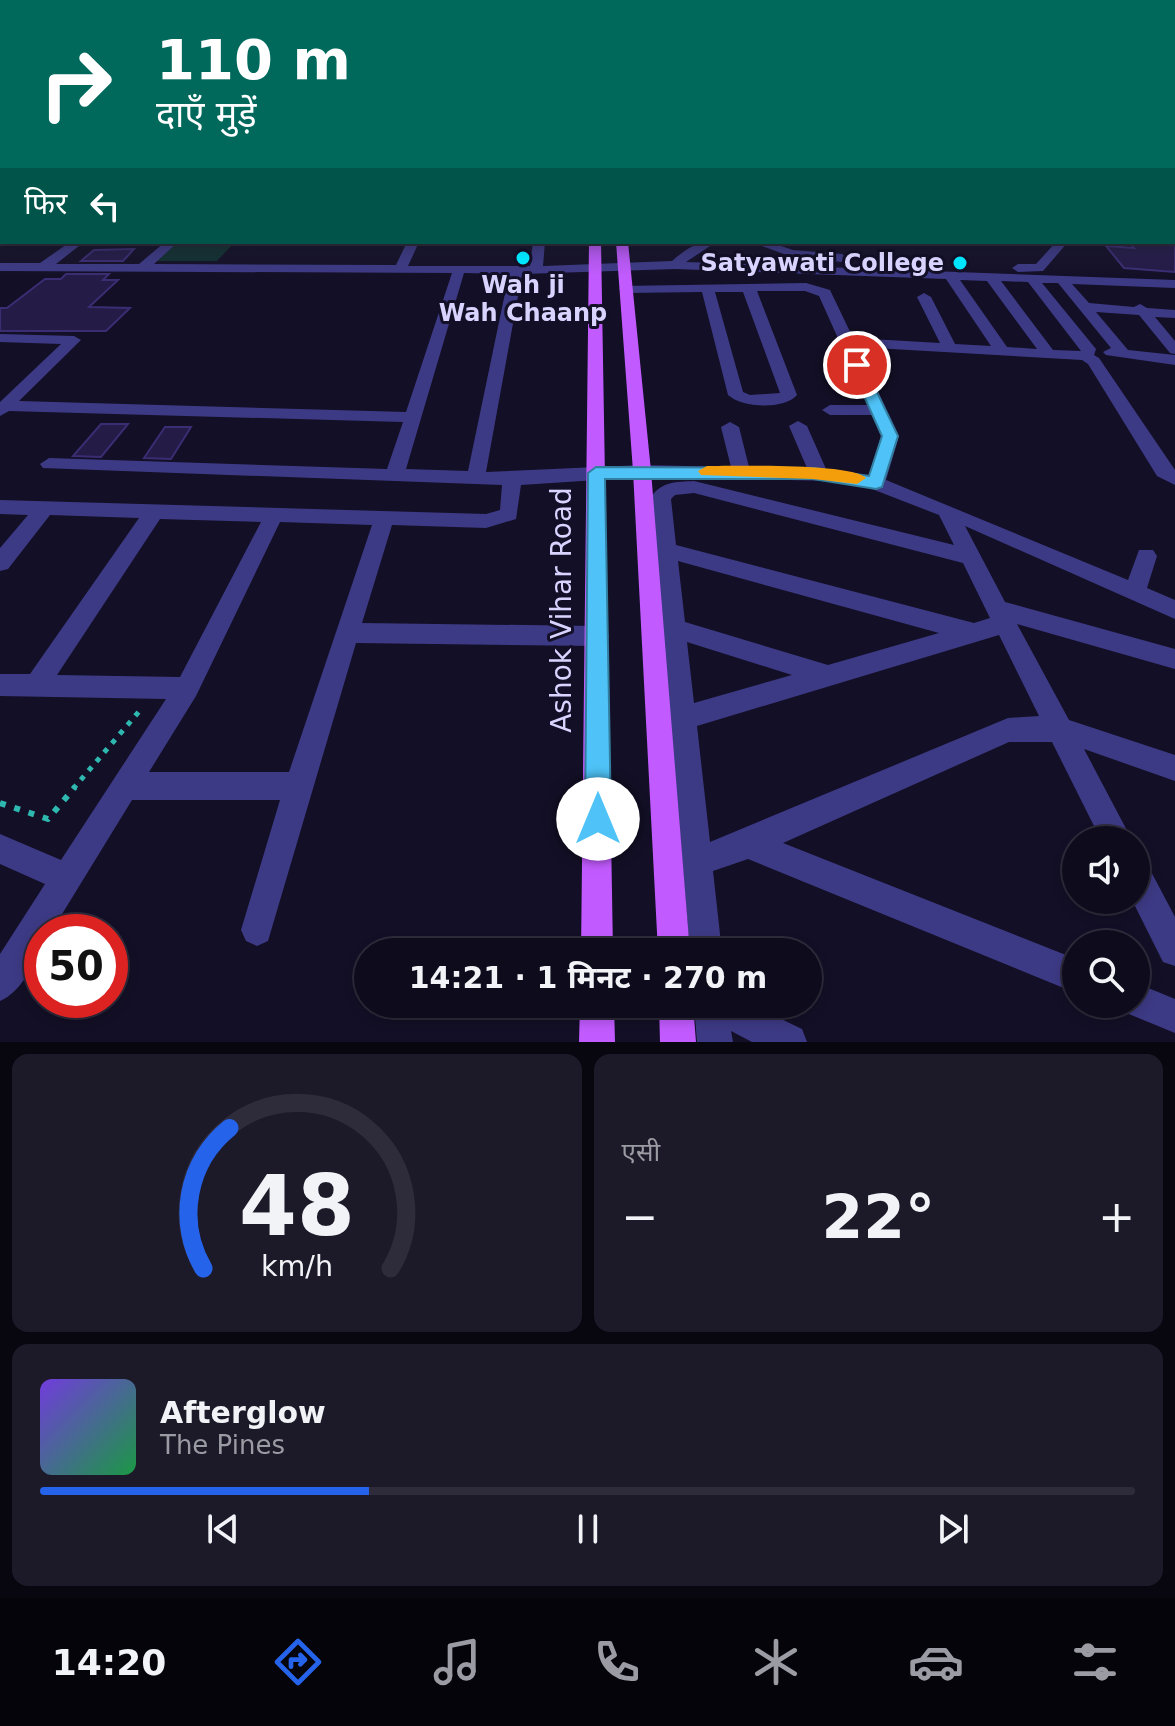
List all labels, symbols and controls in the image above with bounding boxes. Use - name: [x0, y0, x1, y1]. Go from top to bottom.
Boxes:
- text: 110 m: [156, 27, 351, 92]
- icon: right: [24, 32, 128, 136]
- text: दाएँ मुड़ें: [156, 94, 257, 135]
- icon: left: [83, 184, 127, 228]
- text: फिर: [24, 186, 67, 221]
- marker: Wah ji Wah Chaanp: [514, 249, 532, 267]
- place label: Satyawati College: [700, 249, 944, 277]
- marker: Satyawati College: [951, 254, 969, 272]
- place label: Wah ji Wah Chaanp: [439, 271, 607, 327]
- pin: [823, 331, 891, 399]
- icon: arrive: [835, 343, 879, 387]
- street label: Ashok Vihar Road: [545, 487, 578, 733]
- position arrow: [556, 777, 640, 861]
- map controls: [1062, 826, 1150, 1018]
- button: sound: [1062, 826, 1150, 914]
- speed limit sign: 50: [24, 914, 128, 1018]
- button: search: [1062, 930, 1150, 1018]
- text: 14:21 · 1 मिनट · 270 m: [409, 960, 767, 995]
- text: एसी: [622, 1137, 660, 1167]
- text: 48: [239, 1158, 355, 1255]
- text: 22°: [822, 1182, 935, 1252]
- text: −: [622, 1191, 658, 1242]
- text: +: [1098, 1191, 1135, 1242]
- text: km/h: [261, 1249, 333, 1283]
- text: Afterglow: [160, 1395, 326, 1430]
- text: The Pines: [160, 1430, 285, 1460]
- icon: previous: [201, 1507, 245, 1551]
- icon: pause: [566, 1507, 610, 1551]
- icon: next: [931, 1507, 975, 1551]
- icon: directions: [270, 1634, 326, 1690]
- icon: music: [429, 1634, 485, 1690]
- icon: phone: [589, 1634, 645, 1690]
- icon: climate: [748, 1634, 804, 1690]
- icon: car: [908, 1634, 964, 1690]
- icon: filters: [1067, 1634, 1123, 1690]
- text: 14:20: [52, 1642, 166, 1683]

